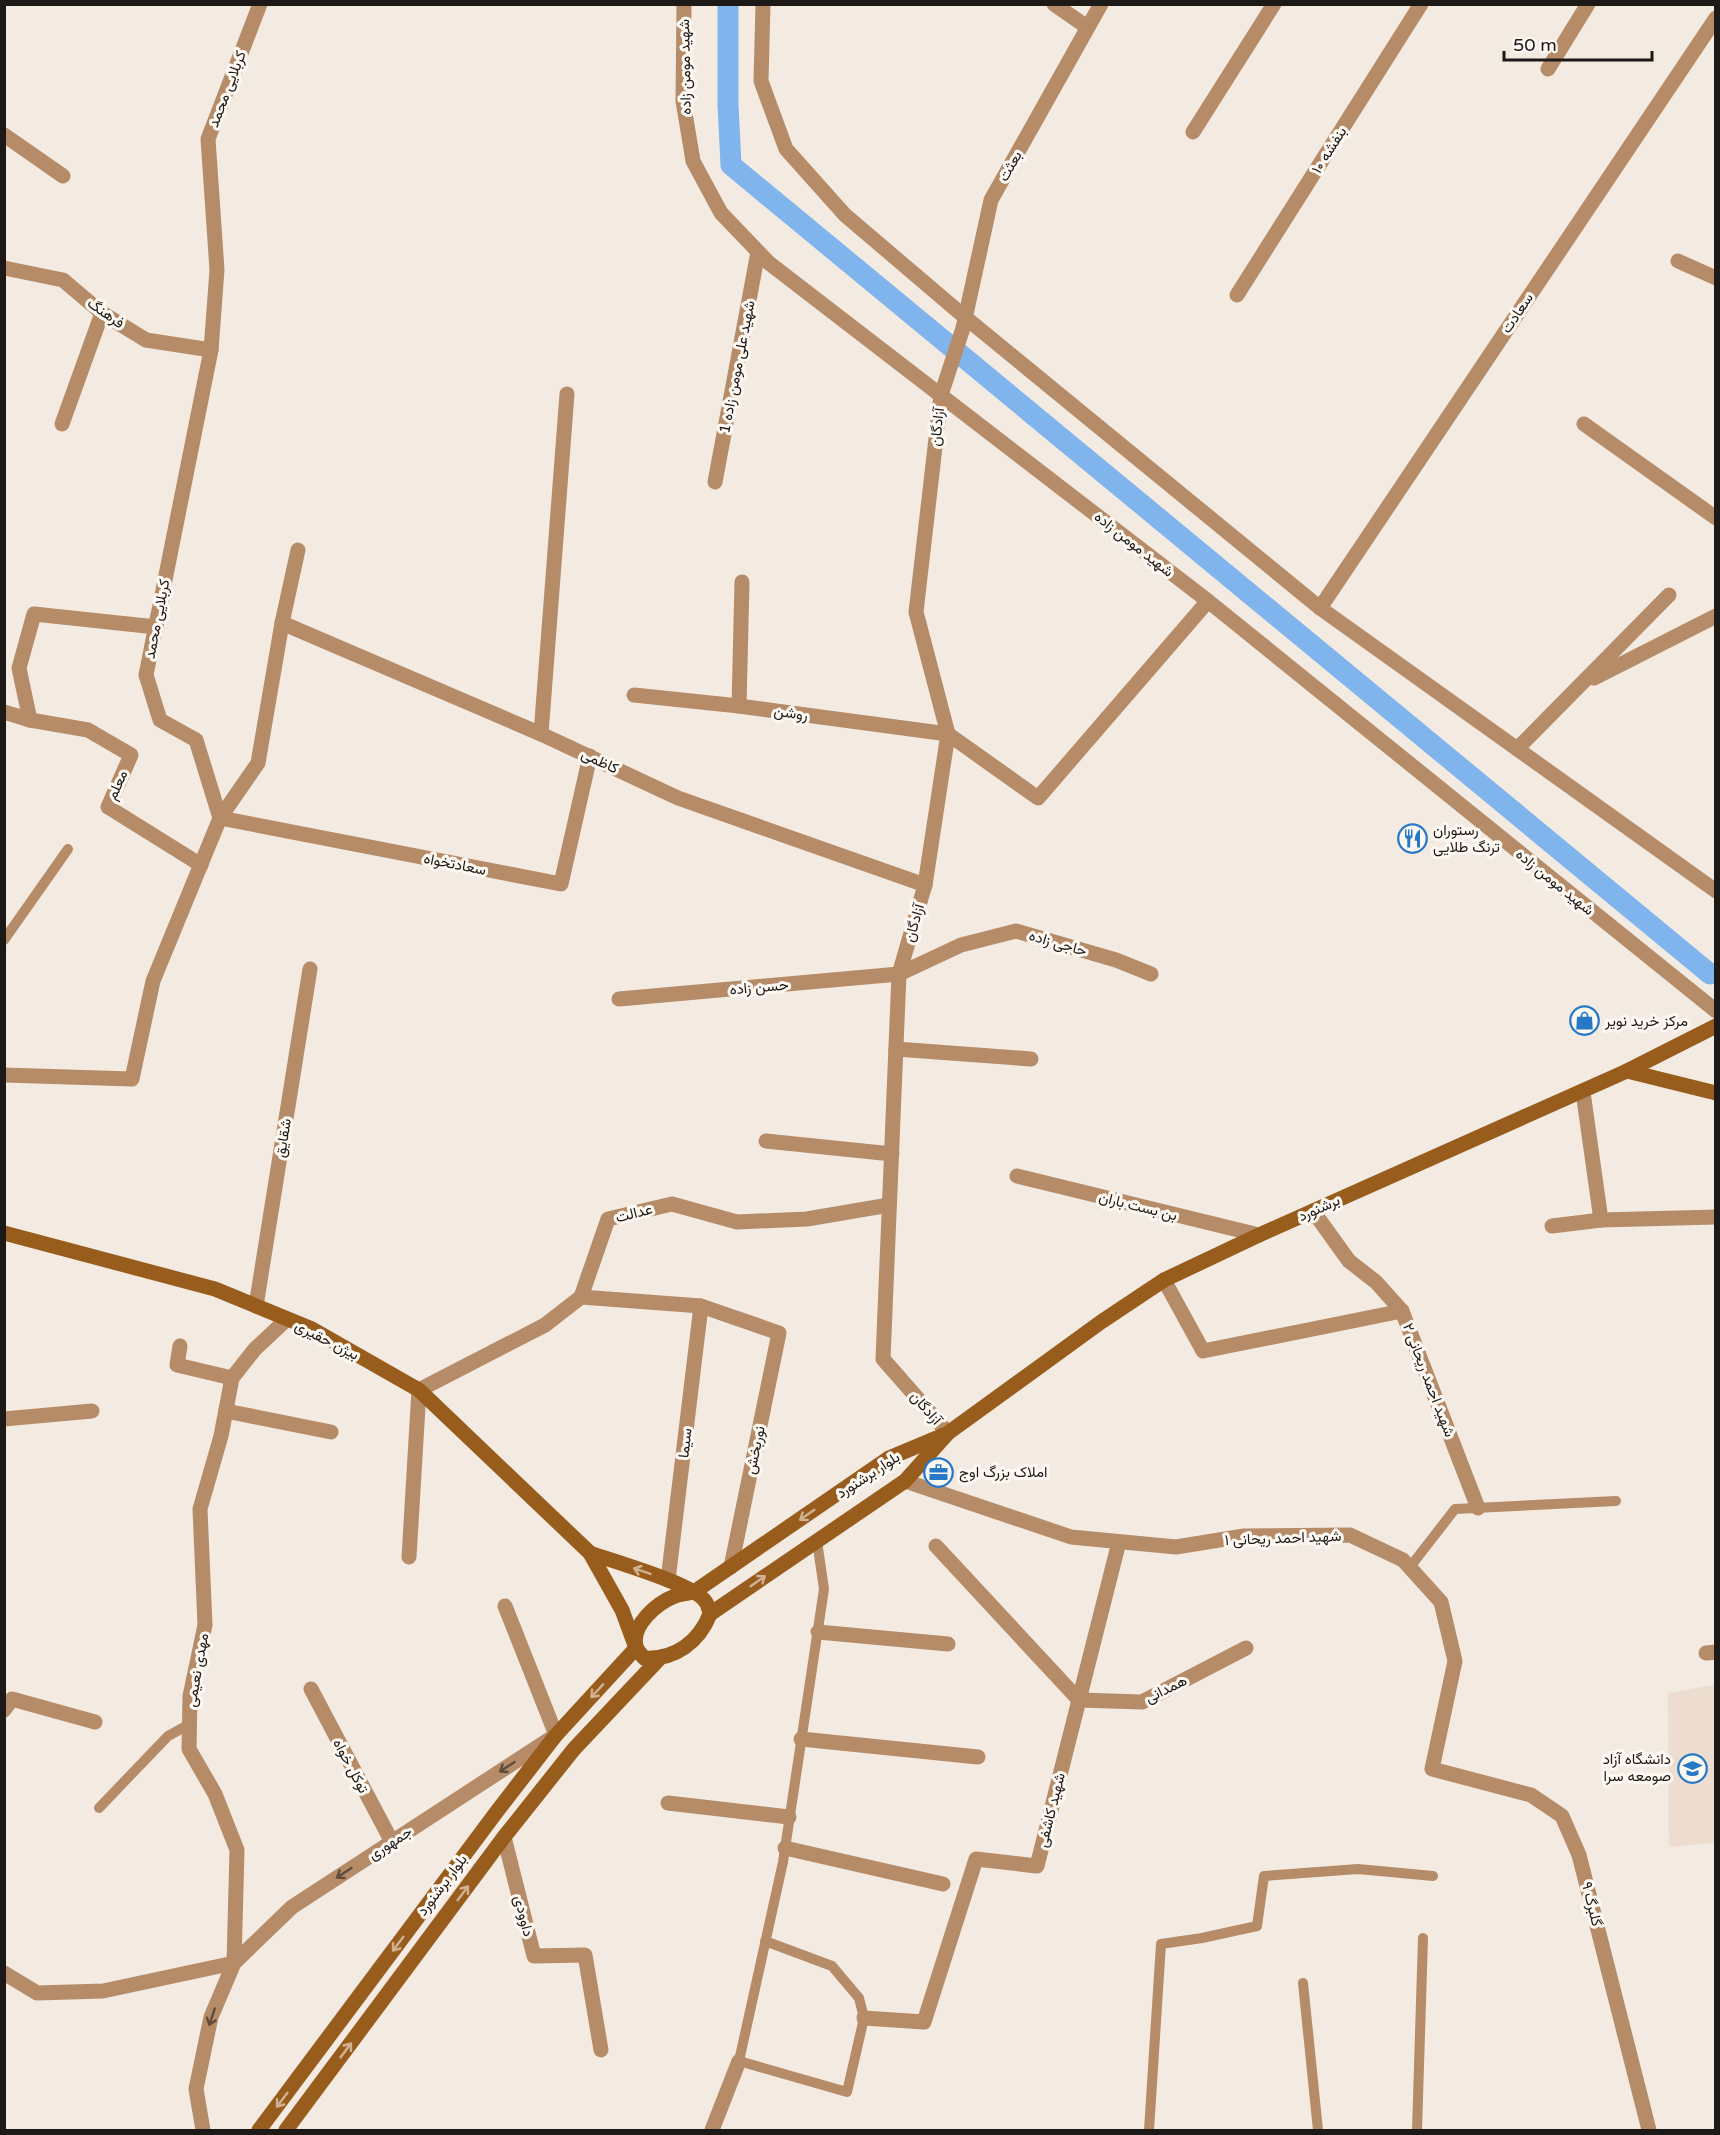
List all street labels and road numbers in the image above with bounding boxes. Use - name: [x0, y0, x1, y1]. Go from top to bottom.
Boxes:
- street label: شهید مومن زاده: [675, 19, 696, 115]
- street label: کربلایی محمد: [204, 48, 251, 130]
- street label: بنفشه ۱۰: [1308, 123, 1350, 177]
- street label: بعثت: [994, 147, 1026, 185]
- street label: سعادت: [1497, 289, 1537, 337]
- street label: فرهنگ: [84, 294, 128, 332]
- street label: شهید علی مومن زاده 1: [715, 299, 760, 435]
- street label: آزادگان: [926, 405, 948, 447]
- street label: شهید مومن زاده: [1090, 507, 1177, 581]
- street label: کربلایی محمد: [140, 577, 175, 661]
- street label: روشن: [773, 702, 809, 725]
- street label: کاظمی: [578, 745, 622, 778]
- street label: معلم: [103, 767, 132, 803]
- street label: شهید مومن زاده: [1511, 845, 1598, 920]
- street label: سعادتخواه: [422, 849, 488, 879]
- street label: آزادگان: [900, 900, 928, 944]
- street label: حاجی زاده: [1027, 926, 1089, 961]
- street label: حسن زاده: [729, 975, 789, 1000]
- street label: شقایق: [271, 1117, 296, 1159]
- street label: بن بست باران: [1097, 1188, 1179, 1225]
- street label: برشنورد: [1295, 1191, 1343, 1225]
- street label: عدالت: [614, 1200, 655, 1226]
- street label: بیژن حقیری: [291, 1316, 362, 1365]
- street label: شهید احمد ریحانی ۲: [1398, 1321, 1459, 1440]
- street label: آزادگان: [906, 1387, 947, 1430]
- street label: نوربخش: [741, 1424, 770, 1476]
- street label: سیما: [674, 1427, 696, 1459]
- street label: بلوار برشنورد: [833, 1448, 903, 1502]
- street label: شهید احمد ریحانی ۱: [1224, 1527, 1342, 1550]
- street label: مهدی نعیمی: [182, 1632, 213, 1709]
- street label: همدانی: [1142, 1671, 1190, 1708]
- street label: توکل خواه: [329, 1736, 373, 1797]
- street label: شهید کاشفی: [1033, 1771, 1070, 1849]
- street label: جمهوری: [365, 1822, 416, 1865]
- street label: بلوار برشنورد: [413, 1851, 471, 1919]
- street label: گلبرگ ۹: [1578, 1880, 1606, 1928]
- street label: داوودی: [509, 1894, 538, 1939]

